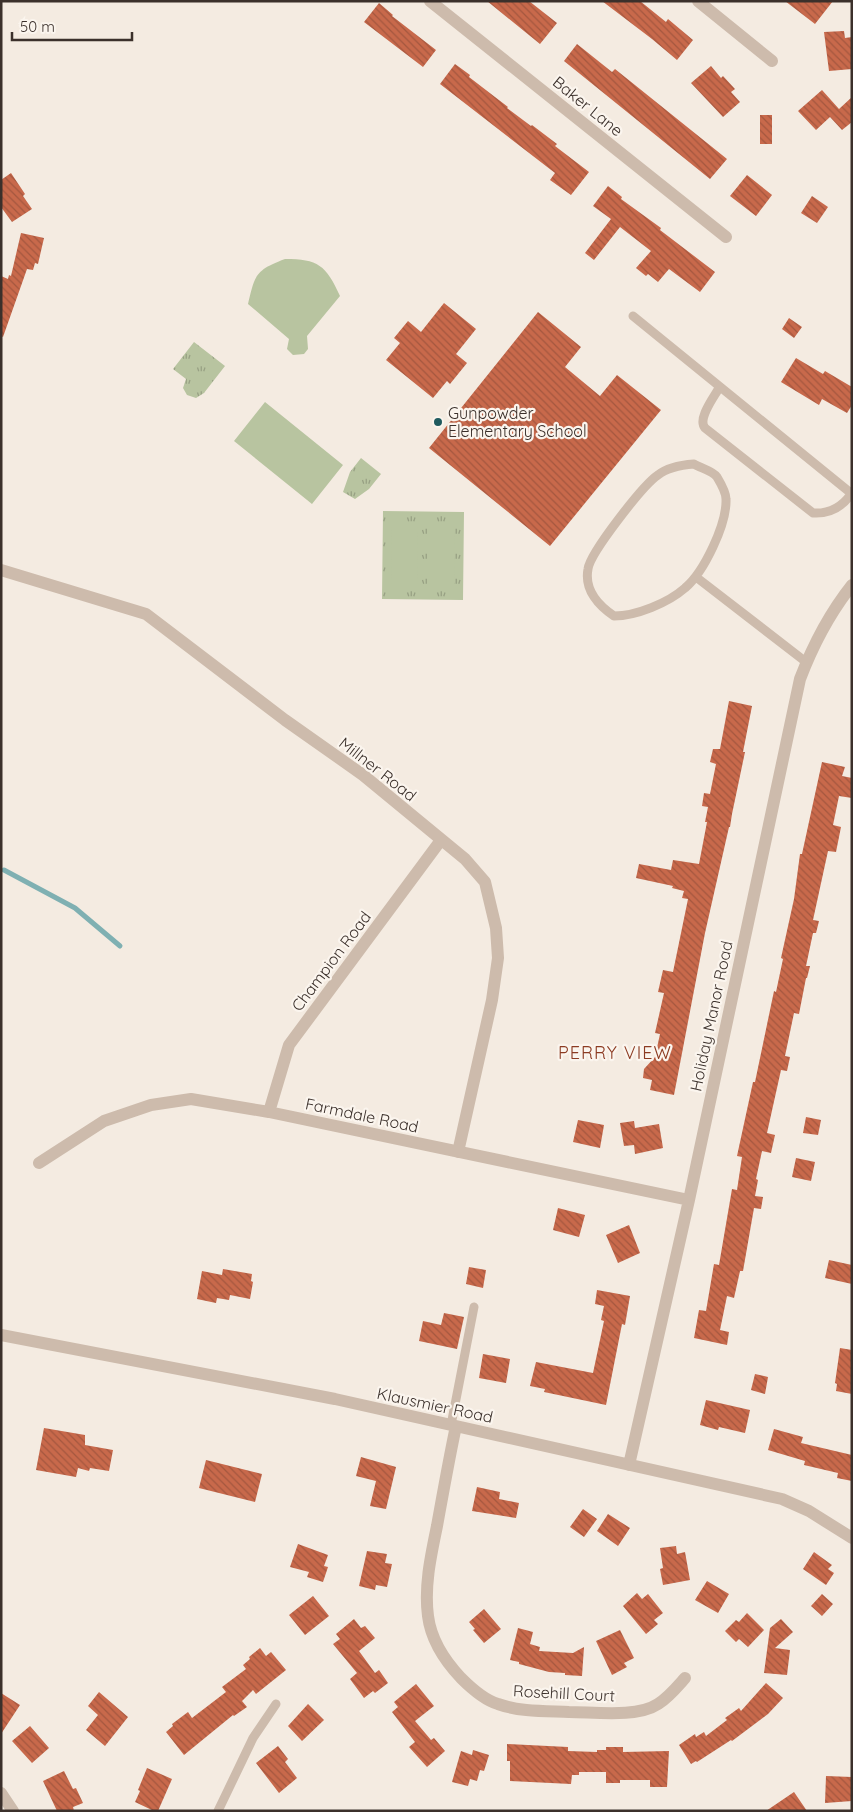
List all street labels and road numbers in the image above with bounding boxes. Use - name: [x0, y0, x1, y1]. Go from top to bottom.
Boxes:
- street label: Baker Lane: [549, 72, 627, 140]
- street label: Millner Road: [335, 733, 421, 805]
- street label: Champion Road: [287, 907, 375, 1015]
- street label: Holiday Manor Road: [685, 939, 737, 1093]
- street label: Farmdale Road: [304, 1093, 420, 1137]
- street label: Klausmier Road: [375, 1383, 495, 1427]
- street label: Rosehill Court: [513, 1680, 615, 1706]

